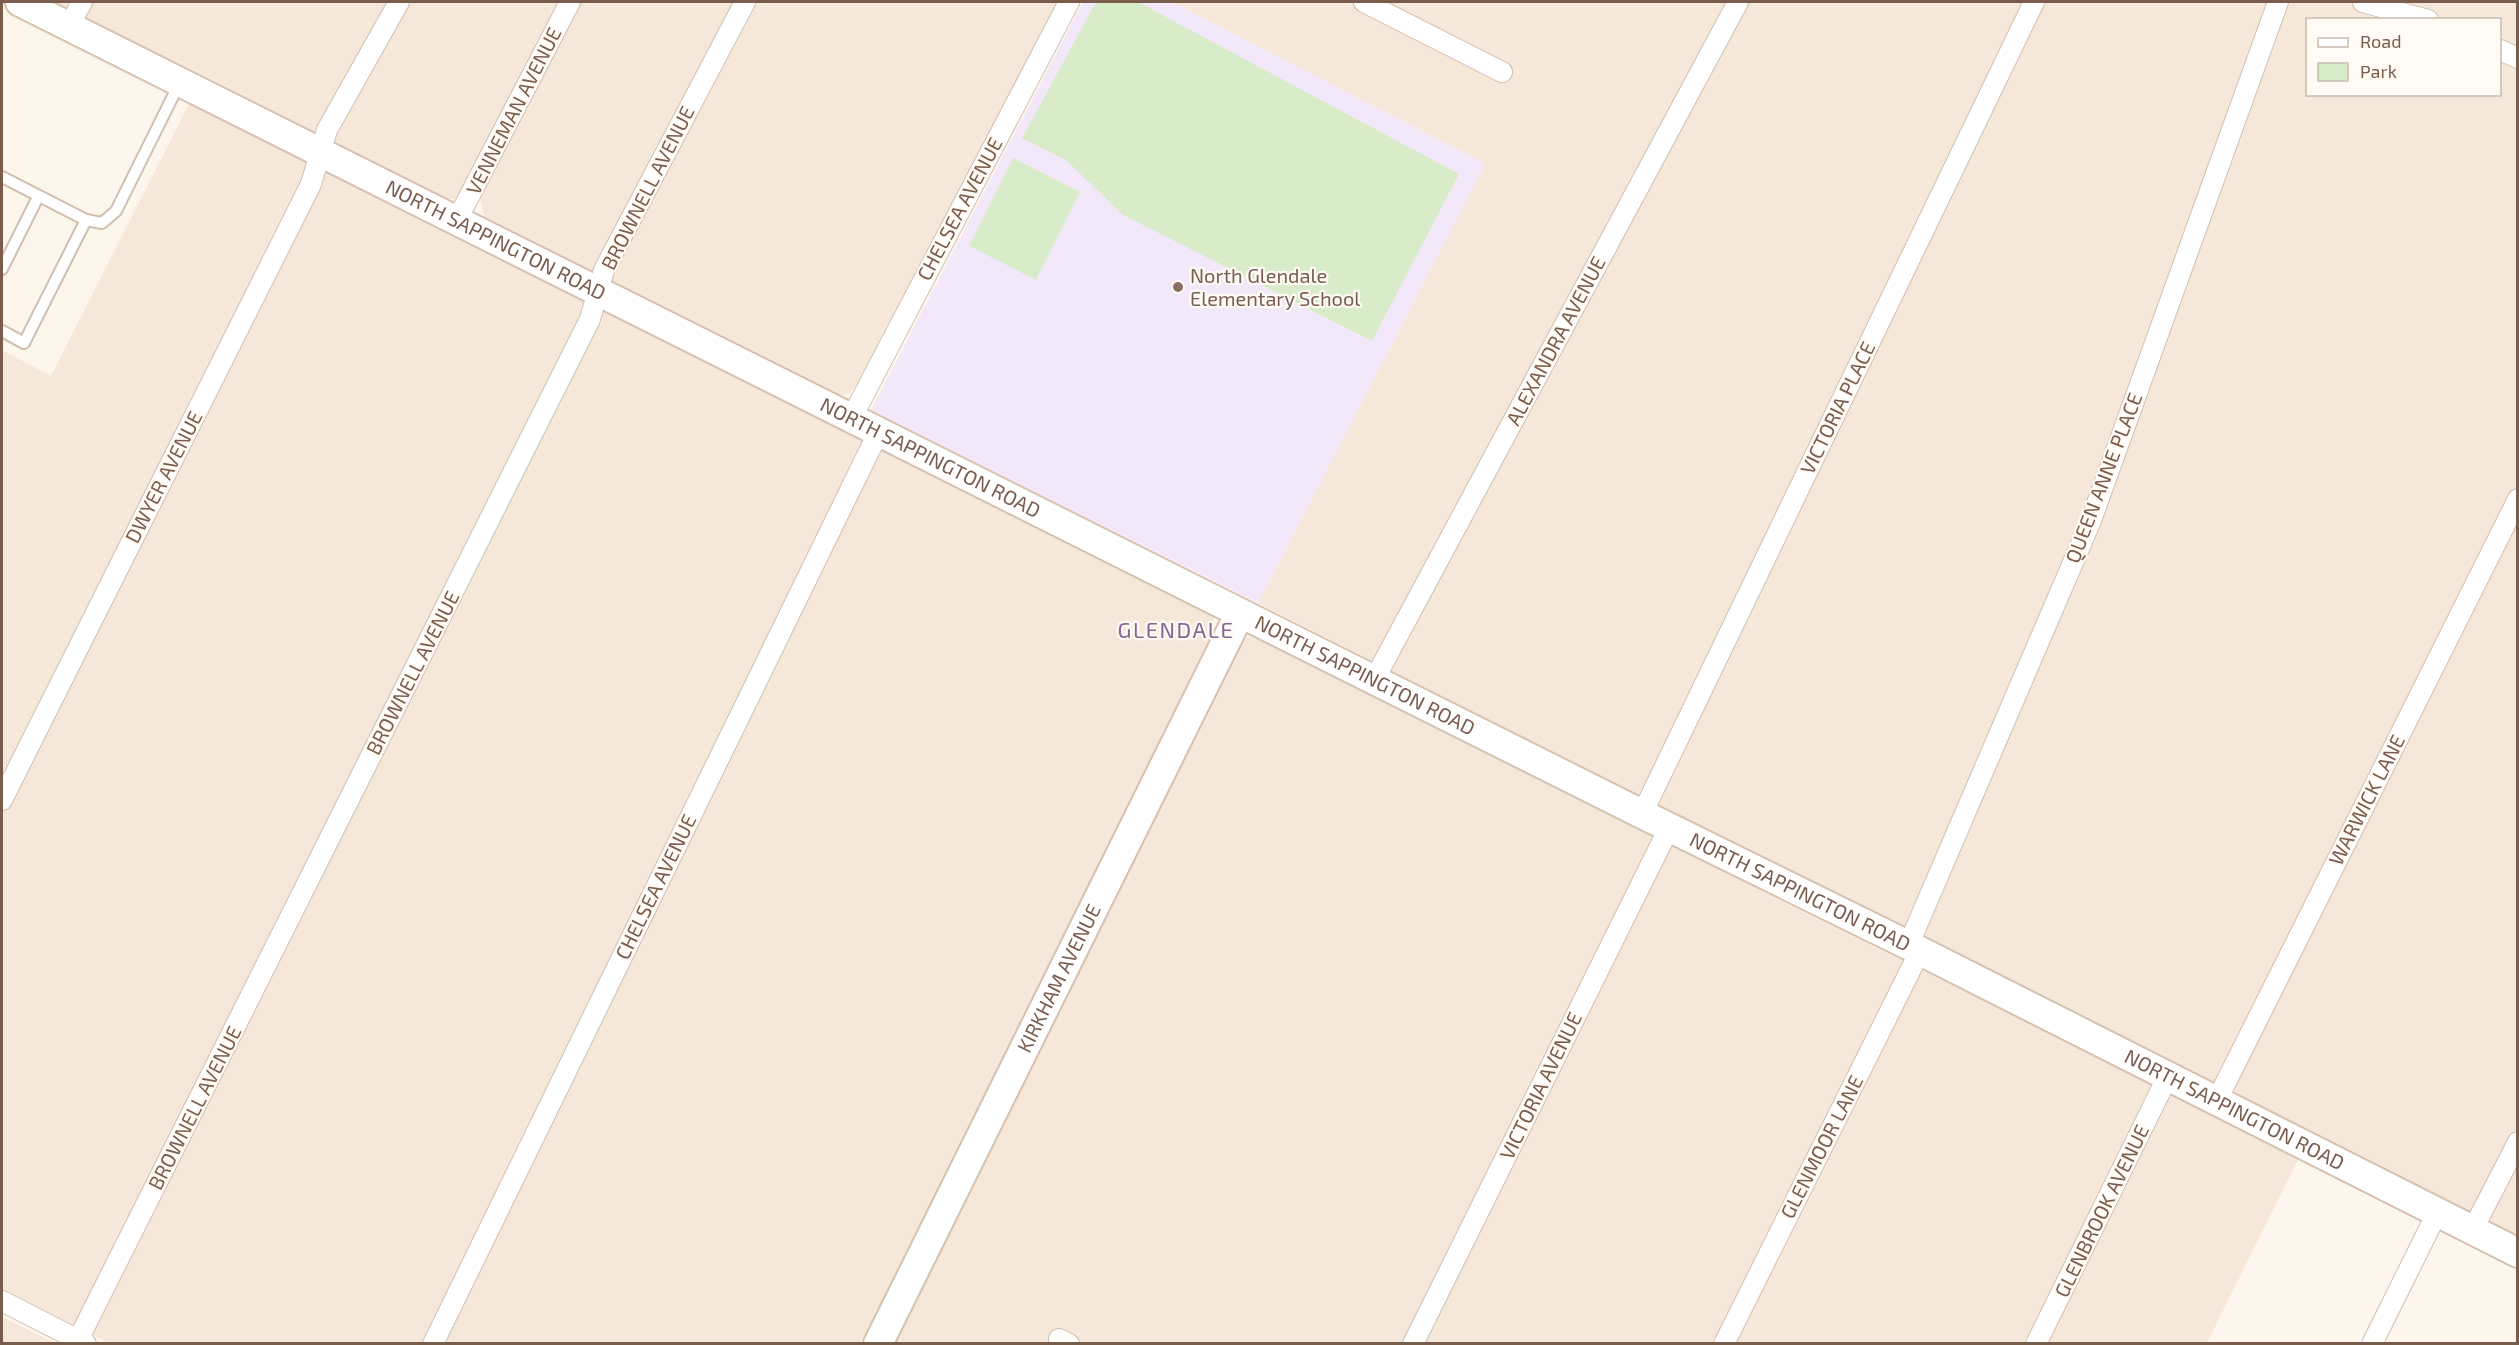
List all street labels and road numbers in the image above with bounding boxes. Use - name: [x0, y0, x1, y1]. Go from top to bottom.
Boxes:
- street label: VENNEMAN AVENUE: [461, 23, 566, 198]
- street label: BROWNELL AVENUE: [596, 102, 699, 273]
- street label: CHELSEA AVENUE: [911, 133, 1007, 284]
- street label: NORTH SAPPINGTON ROAD: [382, 174, 610, 304]
- street label: ALEXANDRA AVENUE: [1500, 252, 1610, 429]
- street label: VICTORIA PLACE: [1795, 337, 1880, 478]
- street label: QUEEN ANNE PLACE: [2060, 389, 2147, 566]
- street label: NORTH SAPPINGTON ROAD: [817, 392, 1045, 522]
- street label: DWYER AVENUE: [120, 407, 207, 547]
- street label: BROWNELL AVENUE: [361, 587, 464, 758]
- street label: NORTH SAPPINGTON ROAD: [1251, 609, 1479, 739]
- street label: WARWICK LANE: [2323, 730, 2409, 869]
- street label: CHELSEA AVENUE: [610, 810, 701, 963]
- street label: NORTH SAPPINGTON ROAD: [1686, 826, 1915, 955]
- street label: KIRKHAM AVENUE: [1011, 900, 1105, 1056]
- street label: VICTORIA AVENUE: [1494, 1008, 1586, 1163]
- street label: BROWNELL AVENUE: [143, 1022, 246, 1193]
- street label: NORTH SAPPINGTON ROAD: [2121, 1043, 2349, 1174]
- street label: GLENMOOR LANE: [1775, 1071, 1867, 1222]
- street label: GLENBROOK AVENUE: [2049, 1120, 2153, 1301]

